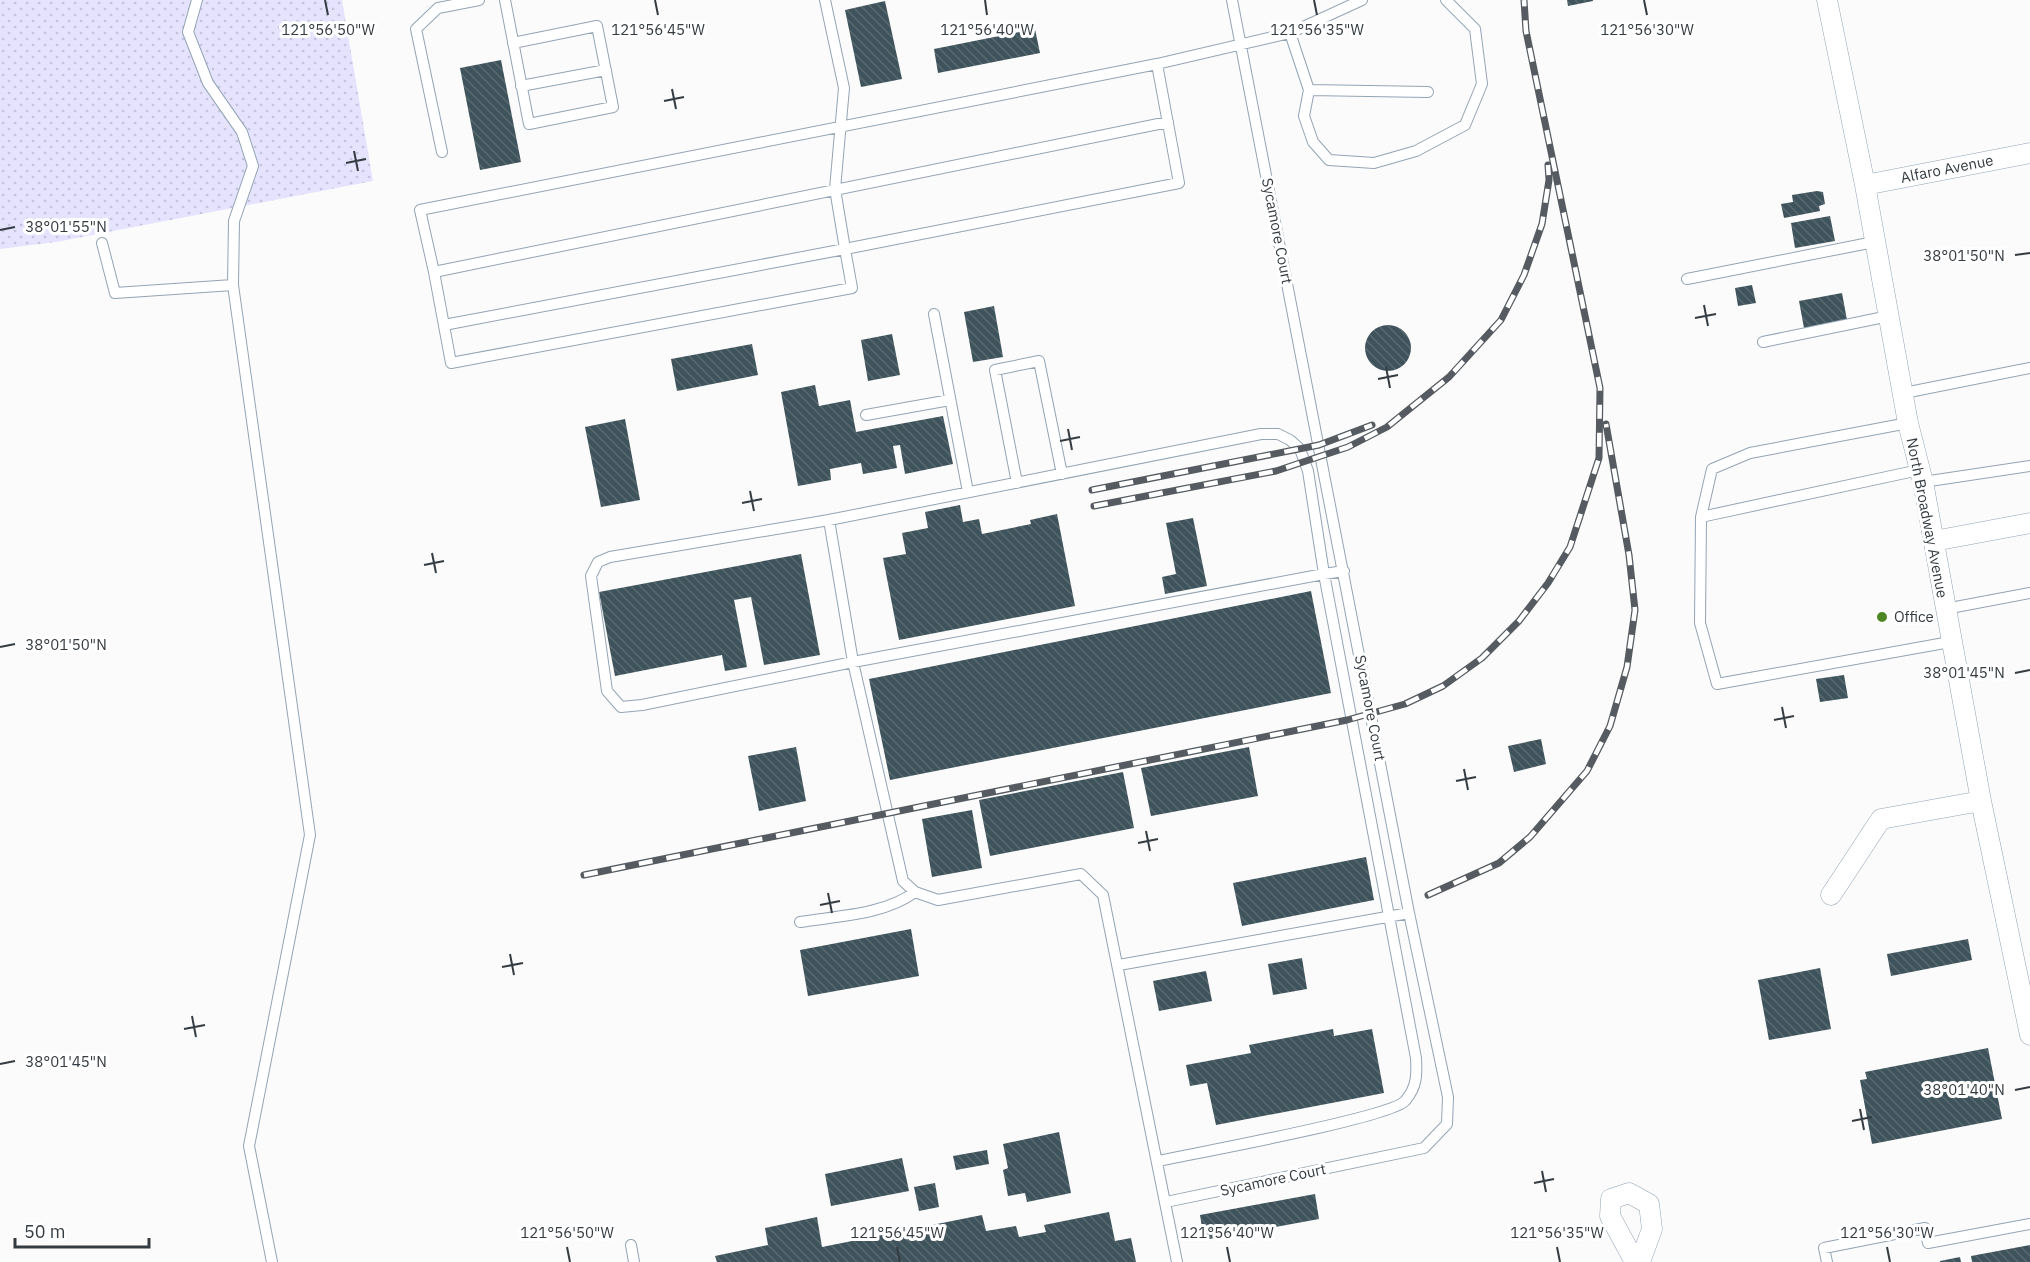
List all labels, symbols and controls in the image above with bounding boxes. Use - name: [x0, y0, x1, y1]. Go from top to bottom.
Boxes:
- text: 121°56'50"W: [281, 20, 375, 39]
- text: 121°56'45"W: [611, 20, 705, 39]
- text: 121°56'40"W: [940, 20, 1034, 39]
- text: 121°56'35"W: [1270, 20, 1364, 39]
- text: 121°56'30"W: [1600, 20, 1694, 39]
- street label: Alfaro Avenue: [1899, 150, 1995, 187]
- street label: Sycamore Court: [1258, 176, 1297, 285]
- text: 38°01'55"N: [25, 217, 107, 236]
- text: 38°01'50"N: [1923, 246, 2005, 265]
- street label: North Broadway Avenue: [1903, 436, 1952, 600]
- place label: Office: [1894, 607, 1934, 626]
- marker: Office: [1875, 610, 1889, 624]
- text: 38°01'50"N: [25, 635, 107, 654]
- street label: Sycamore Court: [1351, 653, 1390, 762]
- text: 38°01'45"N: [1923, 663, 2005, 682]
- text: 38°01'45"N: [25, 1052, 107, 1071]
- text: 38°01'40"N: [1923, 1080, 2005, 1099]
- street label: Sycamore Court: [1218, 1159, 1327, 1200]
- scale bar: [15, 1211, 148, 1249]
- text: 50 m: [24, 1220, 66, 1243]
- text: 121°56'50"W: [520, 1223, 614, 1242]
- text: 121°56'45"W: [850, 1223, 944, 1242]
- text: 121°56'40"W: [1180, 1223, 1274, 1242]
- text: 121°56'35"W: [1510, 1223, 1604, 1242]
- text: 121°56'30"W: [1840, 1223, 1934, 1242]

